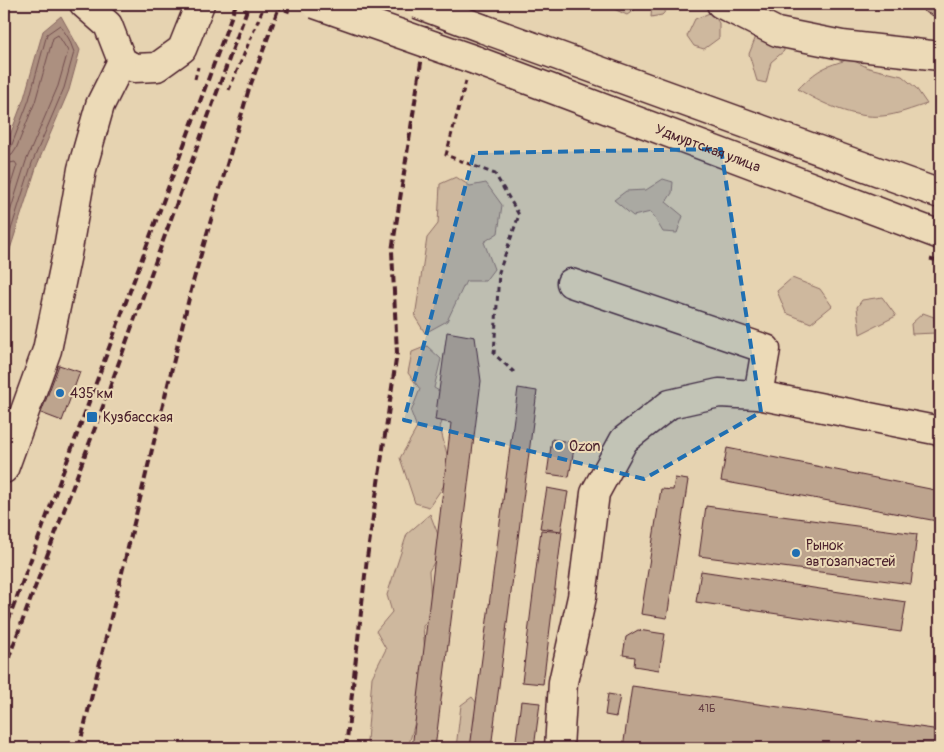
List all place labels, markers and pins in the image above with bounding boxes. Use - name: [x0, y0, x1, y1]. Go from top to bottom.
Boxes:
- place label: 435 км: [70, 385, 113, 402]
- marker: 435 км: [54, 387, 66, 399]
- place label: Кузбасская: [103, 409, 173, 426]
- marker: Кузбасская: [85, 410, 99, 424]
- place label: Ozon: [569, 438, 601, 455]
- marker: Ozon: [553, 440, 565, 452]
- place label: Рынок автозапчастей: [806, 537, 895, 570]
- marker: Рынок автозапчастей: [790, 547, 802, 559]

